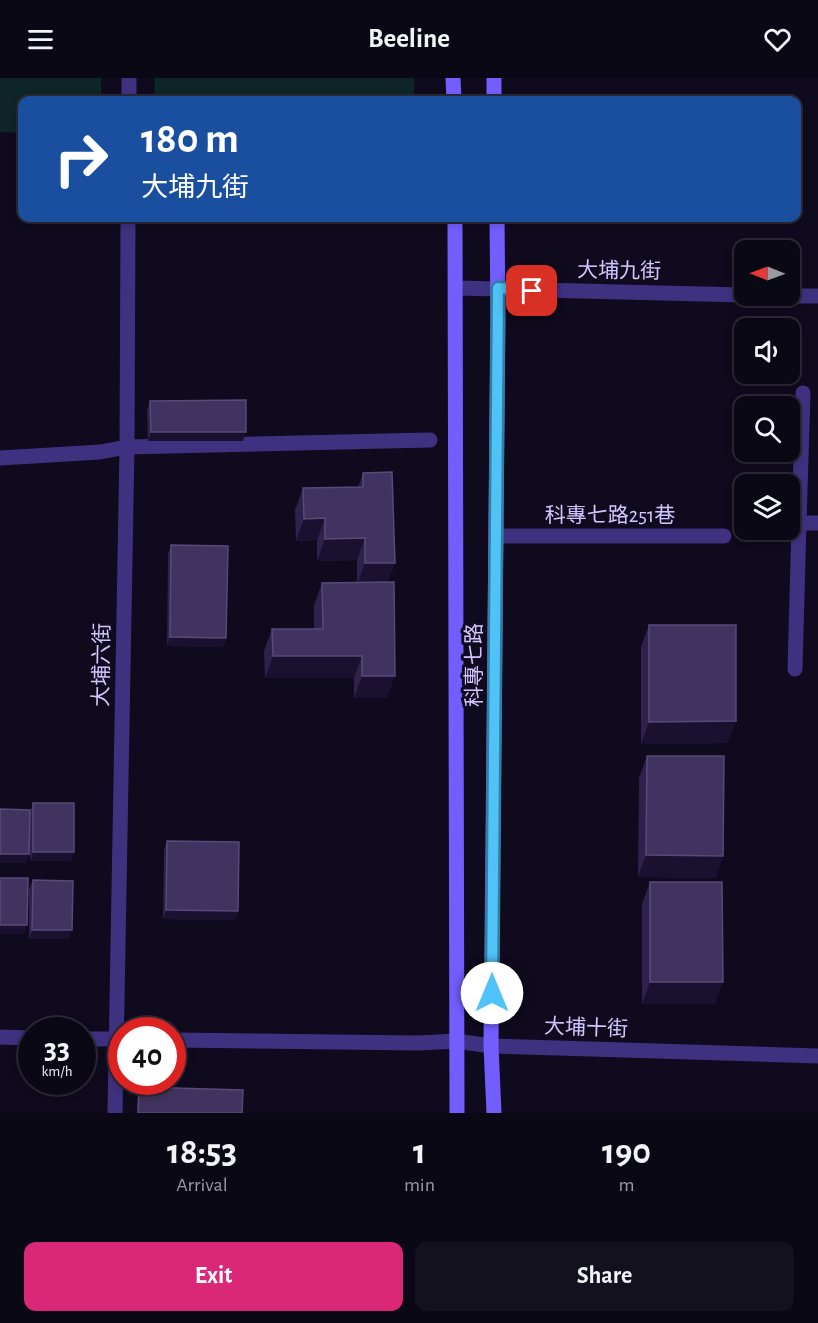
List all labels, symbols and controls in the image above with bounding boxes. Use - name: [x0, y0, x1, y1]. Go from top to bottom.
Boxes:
- icon: menu: [24, 23, 57, 56]
- icon: heart: [761, 23, 794, 56]
- text: Beeline: [368, 25, 450, 52]
- text: 180 m: [141, 118, 239, 160]
- icon: right: [42, 120, 120, 198]
- text: 大埔九街: [141, 174, 249, 201]
- north arrow: [734, 240, 800, 306]
- map controls: [734, 240, 800, 540]
- street label: 大埔九街: [577, 259, 661, 282]
- pin: [506, 265, 557, 316]
- icon: arrive: [515, 274, 548, 307]
- button: sound: [734, 318, 800, 384]
- button: search: [734, 396, 800, 462]
- button: layers: [734, 474, 800, 540]
- street label: 科專七路251巷: [545, 504, 675, 526]
- street label: 大埔六街: [90, 623, 113, 707]
- street label: 科專七路: [463, 623, 485, 707]
- position arrow: [460, 961, 524, 1025]
- street label: 大埔十街: [544, 1015, 628, 1040]
- speed limit sign: 40: [108, 1017, 186, 1095]
- text: 33: [44, 1034, 70, 1064]
- text: km/h: [42, 1064, 72, 1079]
- text: 18:53: [167, 1134, 237, 1170]
- text: 1: [413, 1134, 426, 1170]
- text: 190: [602, 1134, 651, 1170]
- text: Arrival: [176, 1175, 228, 1195]
- text: min: [404, 1175, 435, 1195]
- text: m: [619, 1175, 635, 1195]
- button: Exit: [24, 1242, 403, 1311]
- button: Share: [415, 1242, 794, 1311]

